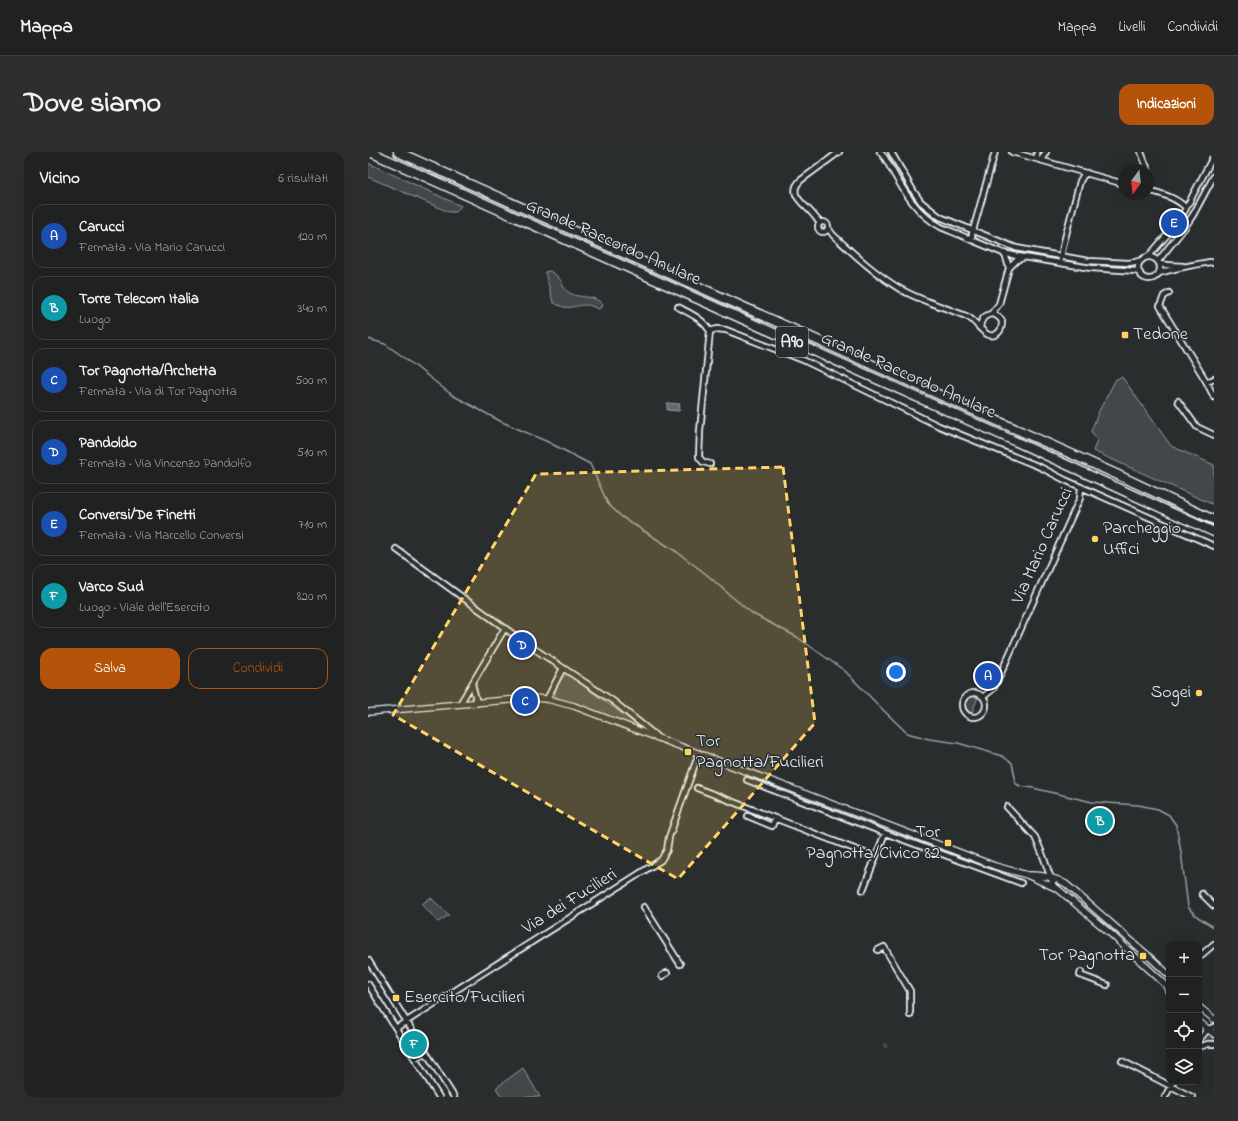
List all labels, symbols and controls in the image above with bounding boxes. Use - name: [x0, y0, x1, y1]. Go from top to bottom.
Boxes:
- text: Mappa: [20, 14, 73, 41]
- text: Mappa: [1058, 17, 1096, 38]
- text: Livelli: [1118, 17, 1145, 38]
- text: Condividi: [1167, 17, 1218, 38]
- text: Dove siamo: [24, 84, 161, 125]
- button: Indicazioni: [1119, 84, 1214, 125]
- north arrow: [1118, 164, 1154, 200]
- text: Vicino: [40, 166, 80, 191]
- text: 6 risultati: [278, 169, 328, 188]
- street label: Grande Raccordo Anulare: [521, 193, 706, 294]
- pin: E: [1161, 208, 1187, 238]
- text: Carucci: [79, 216, 125, 238]
- text: A: [50, 227, 58, 246]
- text: 120 m: [297, 227, 327, 246]
- text: Fermata · Via Mario Carucci: [79, 238, 225, 257]
- text: Torre Telecom Italia: [79, 288, 199, 310]
- text: B: [50, 299, 58, 318]
- text: 340 m: [297, 299, 327, 318]
- text: Luogo: [79, 310, 111, 329]
- place label: Tedone: [1133, 322, 1189, 348]
- street label: Grande Raccordo Anulare: [816, 326, 1001, 427]
- road number: A90: [776, 327, 808, 357]
- marker: Tedone: [1120, 330, 1130, 340]
- text: Tor Pagnotta/Archetta: [79, 360, 216, 382]
- text: C: [50, 371, 58, 390]
- text: 500 m: [295, 371, 327, 390]
- text: Fermata · Via di Tor Pagnotta: [79, 382, 237, 401]
- text: Pandoldo: [79, 432, 137, 454]
- text: D: [49, 443, 59, 462]
- text: 510 m: [296, 443, 327, 462]
- text: Fermata · Via Vincenzo Pandolfo: [79, 454, 251, 473]
- street label: Via Mario Carucci: [1005, 484, 1080, 609]
- text: Conversi/De Finetti: [79, 504, 196, 526]
- text: E: [50, 515, 58, 534]
- text: 710 m: [299, 515, 327, 534]
- place label: Parcheggio Uffici: [1103, 516, 1181, 563]
- text: Fermata · Via Marcello Conversi: [79, 526, 244, 545]
- marker: Parcheggio Uffici: [1090, 534, 1100, 544]
- text: Varco Sud: [79, 576, 144, 598]
- text: F: [50, 587, 58, 606]
- text: 820 m: [297, 587, 327, 606]
- text: Luogo · Viale dell'Esercito: [79, 598, 210, 617]
- pin: D: [509, 630, 535, 660]
- button: Salva: [40, 648, 180, 689]
- button: Condividi: [188, 648, 328, 689]
- pin: A: [975, 661, 1001, 691]
- your location: [886, 662, 906, 682]
- place label: Sogei: [1151, 680, 1191, 707]
- pin: C: [512, 686, 538, 716]
- marker: Sogei: [1194, 688, 1204, 698]
- place label: Tor Pagnotta/Fucilieri: [696, 729, 824, 777]
- marker: Tor Pagnotta/Fucilieri: [683, 747, 693, 757]
- pin: B: [1087, 806, 1113, 836]
- place label: Tor Pagnotta/Civico 82: [806, 820, 940, 868]
- marker: Tor Pagnotta/Civico 82: [943, 838, 953, 848]
- street label: Via dei Fucilieri: [517, 862, 623, 942]
- map controls: [1166, 941, 1202, 1085]
- button: +: [1166, 941, 1202, 977]
- place label: Tor Pagnotta: [1039, 943, 1135, 970]
- marker: Tor Pagnotta: [1138, 951, 1148, 961]
- button: −: [1166, 977, 1202, 1013]
- place label: Esercito/Fucilieri: [404, 985, 525, 1011]
- marker: Esercito/Fucilieri: [391, 993, 401, 1003]
- button: locate: [1166, 1013, 1202, 1049]
- pin: F: [401, 1029, 427, 1059]
- button: layers: [1166, 1049, 1202, 1085]

